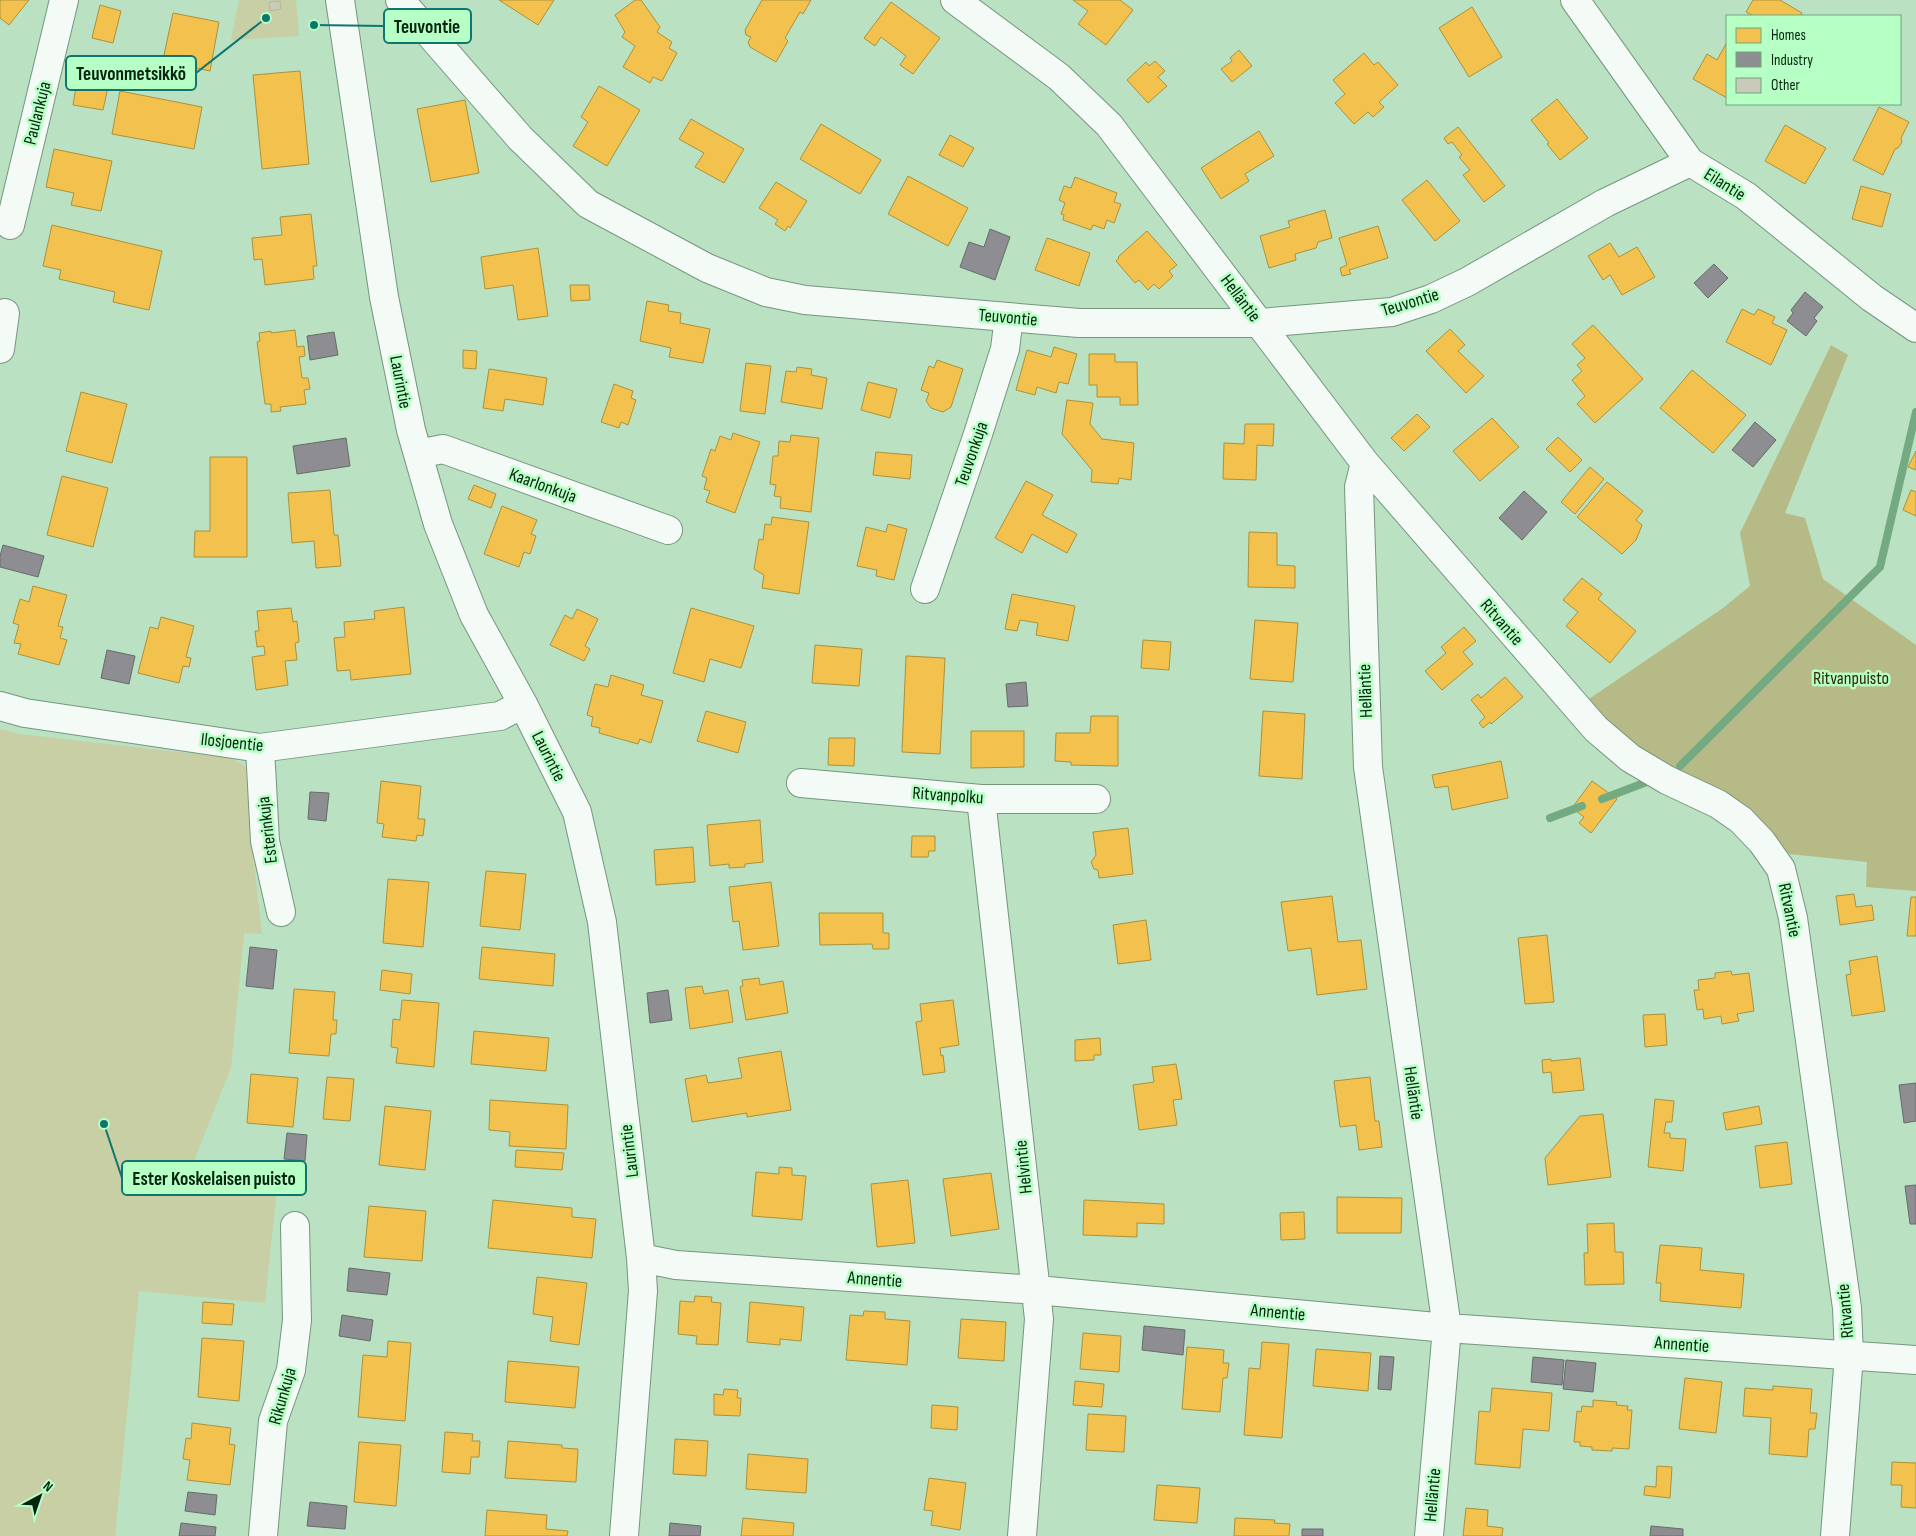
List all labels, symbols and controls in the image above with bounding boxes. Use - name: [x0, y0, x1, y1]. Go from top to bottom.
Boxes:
- callout: Teuvontie: [384, 9, 471, 43]
- legend: [1726, 15, 1901, 105]
- text: Teuvontie: [394, 16, 460, 39]
- text: Homes: [1771, 26, 1806, 45]
- text: Industry: [1771, 51, 1813, 70]
- callout: Teuvonmetsikkö: [66, 56, 196, 90]
- text: Teuvonmetsikkö: [76, 63, 186, 86]
- text: Other: [1771, 76, 1800, 95]
- street label: Paulankuja: [20, 79, 55, 147]
- street label: Eilantie: [1700, 164, 1749, 205]
- street label: Helläntie: [1216, 270, 1265, 326]
- street label: Teuvontie: [1379, 284, 1441, 321]
- street label: Teuvontie: [978, 304, 1038, 331]
- street label: Laurintie: [385, 354, 416, 410]
- street label: Teuvonkuja: [951, 419, 992, 489]
- street label: Kaarlonkuja: [506, 464, 579, 507]
- street label: Ritvantie: [1476, 595, 1528, 650]
- street label: Helläntie: [1354, 664, 1377, 718]
- park label: Ritvanpuisto: [1813, 668, 1889, 689]
- street label: Laurintie: [527, 728, 570, 785]
- street label: Ilosjoentie: [200, 729, 264, 756]
- street label: Ritvanpolku: [912, 783, 984, 808]
- street label: Esterinkuja: [253, 795, 282, 865]
- street label: Ritvantie: [1774, 881, 1805, 939]
- street label: Helläntie: [1399, 1065, 1428, 1121]
- street label: Laurintie: [616, 1123, 643, 1179]
- street label: Helvintie: [1010, 1139, 1037, 1195]
- callout: Ester Koskelaisen puisto: [122, 1161, 306, 1195]
- text: Ester Koskelaisen puisto: [132, 1168, 296, 1191]
- street label: Annentie: [846, 1267, 903, 1292]
- street label: Ritvantie: [1833, 1283, 1858, 1339]
- street label: Annentie: [1249, 1300, 1306, 1325]
- street label: Annentie: [1653, 1332, 1710, 1357]
- street label: Rikunkuja: [264, 1365, 301, 1427]
- street label: Helläntie: [1420, 1467, 1445, 1523]
- north arrow: [15, 1471, 65, 1521]
- text: N: [40, 1478, 56, 1495]

